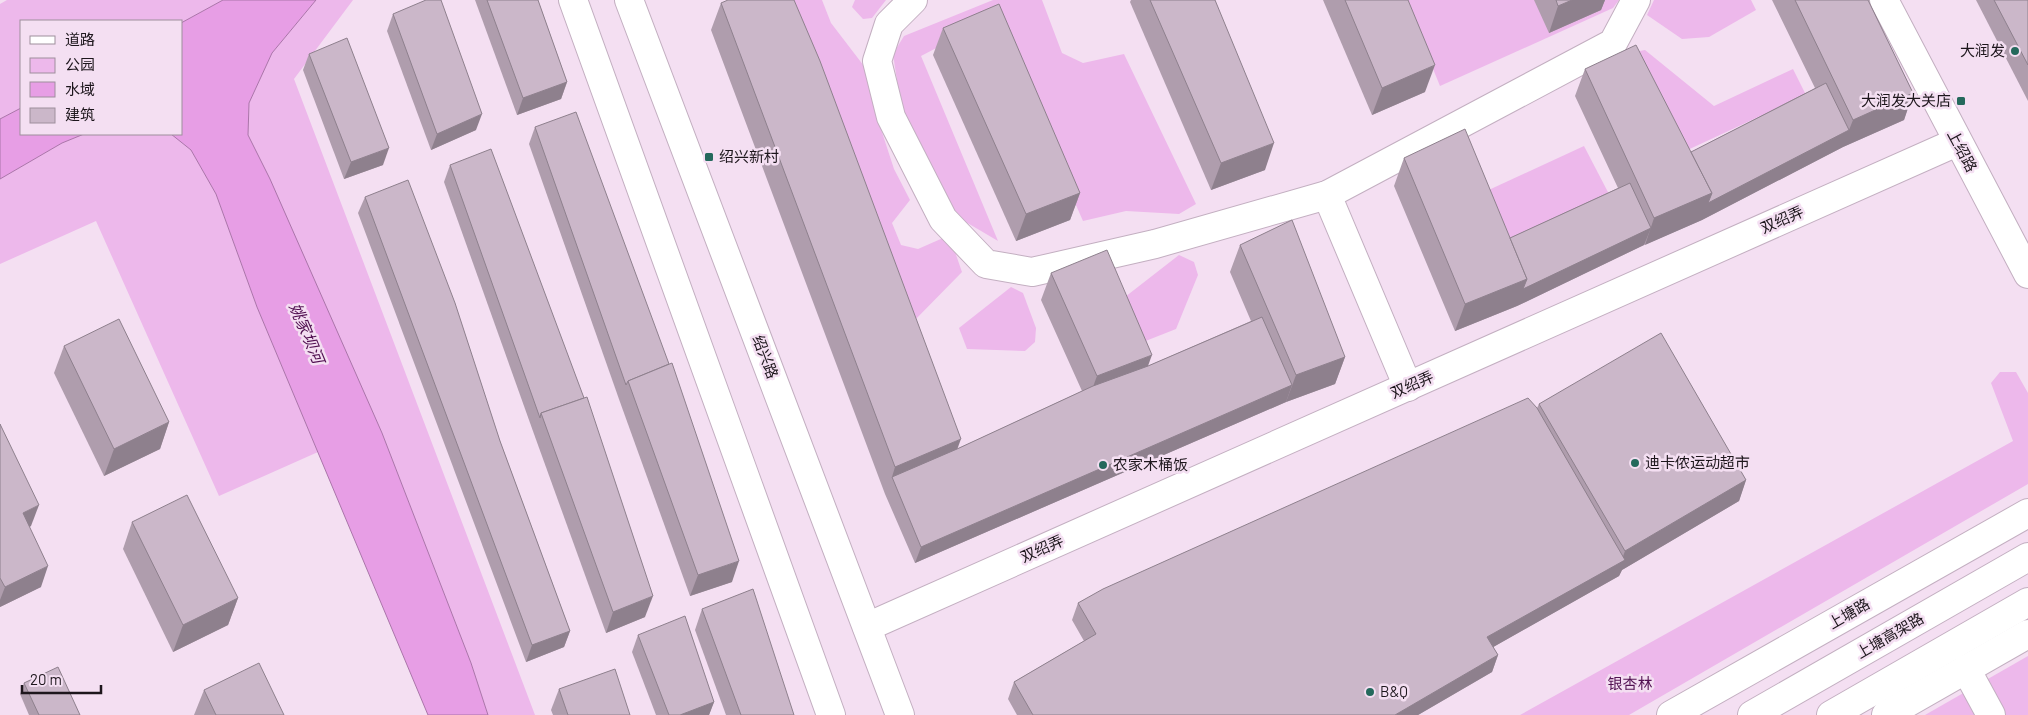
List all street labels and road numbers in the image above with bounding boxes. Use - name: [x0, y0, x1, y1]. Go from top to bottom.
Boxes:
- street label: 上绍路: [1944, 126, 1981, 175]
- street label: 双绍弄: [1757, 202, 1806, 236]
- street label: 绍兴路: [749, 332, 782, 381]
- street label: 双绍弄: [1387, 367, 1436, 401]
- street label: 双绍弄: [1017, 531, 1066, 565]
- street label: 上塘路: [1825, 594, 1872, 632]
- street label: 上塘高架路: [1853, 609, 1926, 662]

